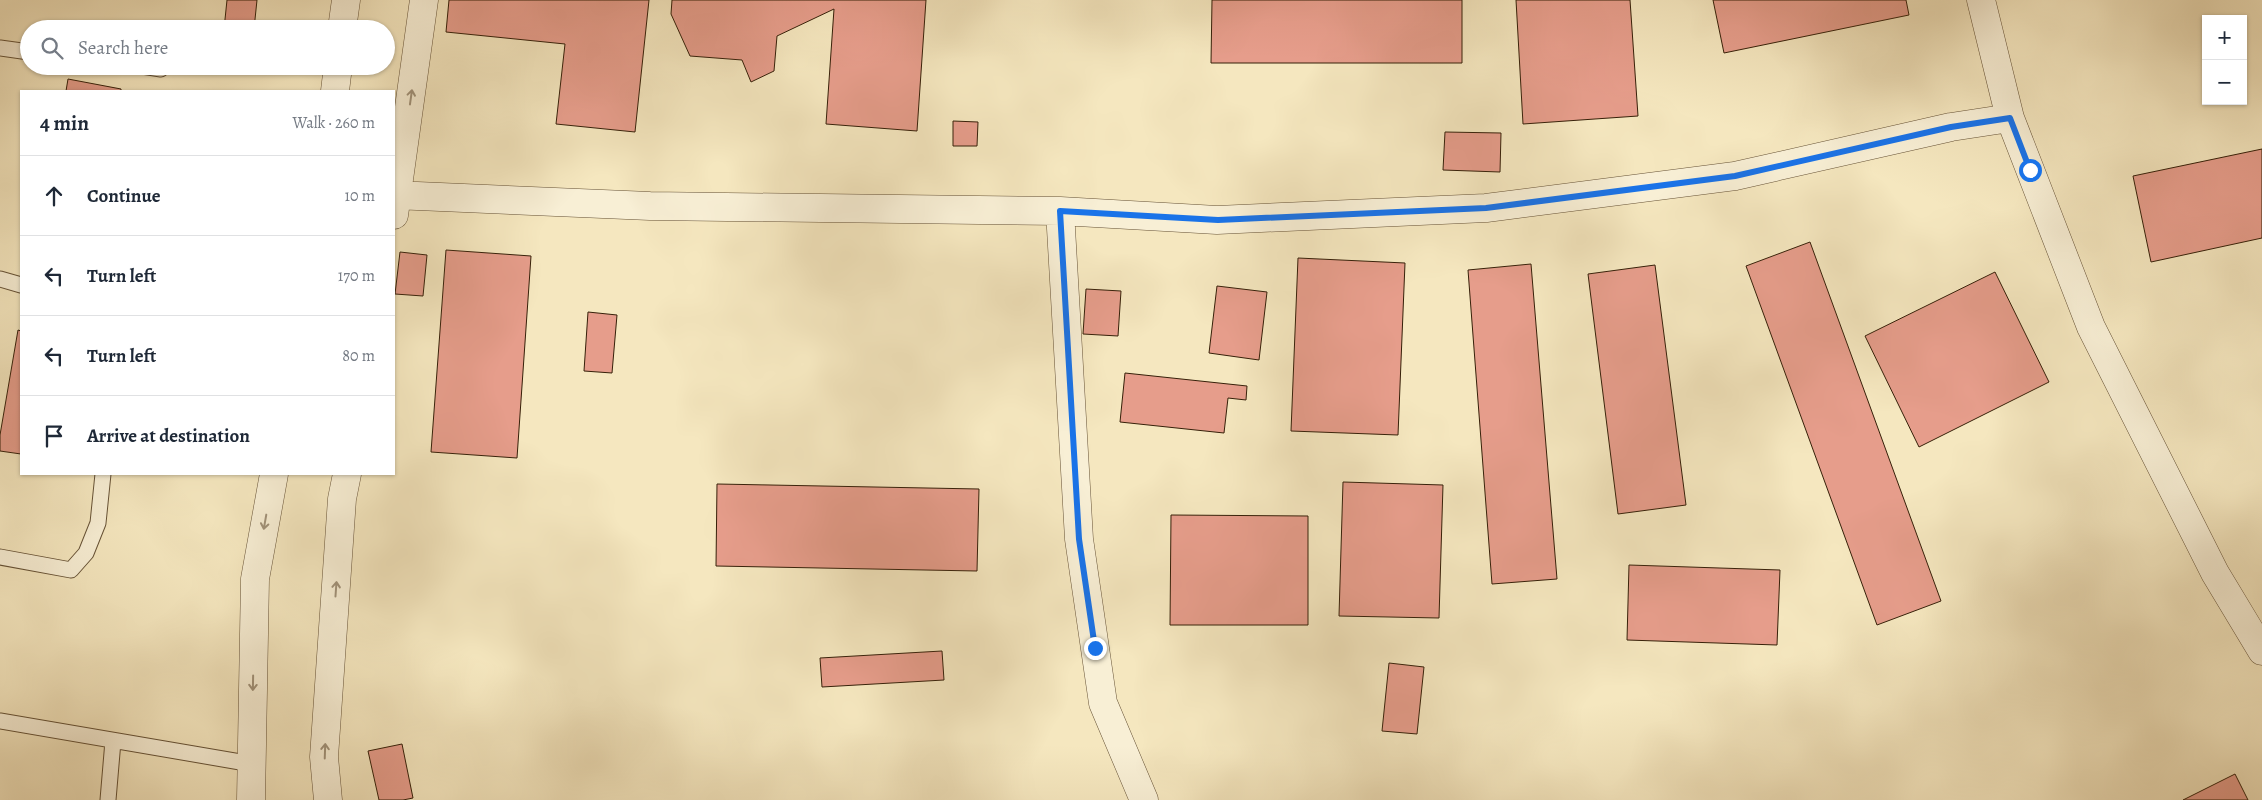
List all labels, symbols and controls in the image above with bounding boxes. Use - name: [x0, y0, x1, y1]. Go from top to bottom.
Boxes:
- map controls: [2202, 15, 2247, 105]
- button: +: [2202, 15, 2247, 60]
- search box: [20, 20, 395, 75]
- icon: search: [38, 34, 66, 62]
- text: Search here: [78, 35, 168, 61]
- button: −: [2202, 60, 2247, 105]
- one-way arrow: [406, 89, 416, 105]
- text: 4 min: [40, 109, 89, 137]
- text: Walk · 260 m: [293, 112, 375, 134]
- route start: [2019, 159, 2042, 182]
- icon: ahead: [40, 182, 68, 210]
- text: Continue: [87, 183, 161, 209]
- text: 10 m: [345, 185, 375, 207]
- icon: left: [40, 262, 68, 290]
- text: Turn left: [87, 263, 156, 289]
- text: 170 m: [338, 265, 375, 287]
- icon: left: [40, 342, 68, 370]
- text: Turn left: [87, 343, 156, 369]
- text: 80 m: [342, 345, 375, 367]
- icon: arrive: [40, 422, 68, 450]
- text: Arrive at destination: [87, 423, 250, 449]
- one-way arrow: [260, 513, 270, 529]
- one-way arrow: [331, 582, 341, 598]
- route end: [1084, 637, 1107, 660]
- one-way arrow: [249, 675, 258, 691]
- one-way arrow: [320, 744, 329, 760]

